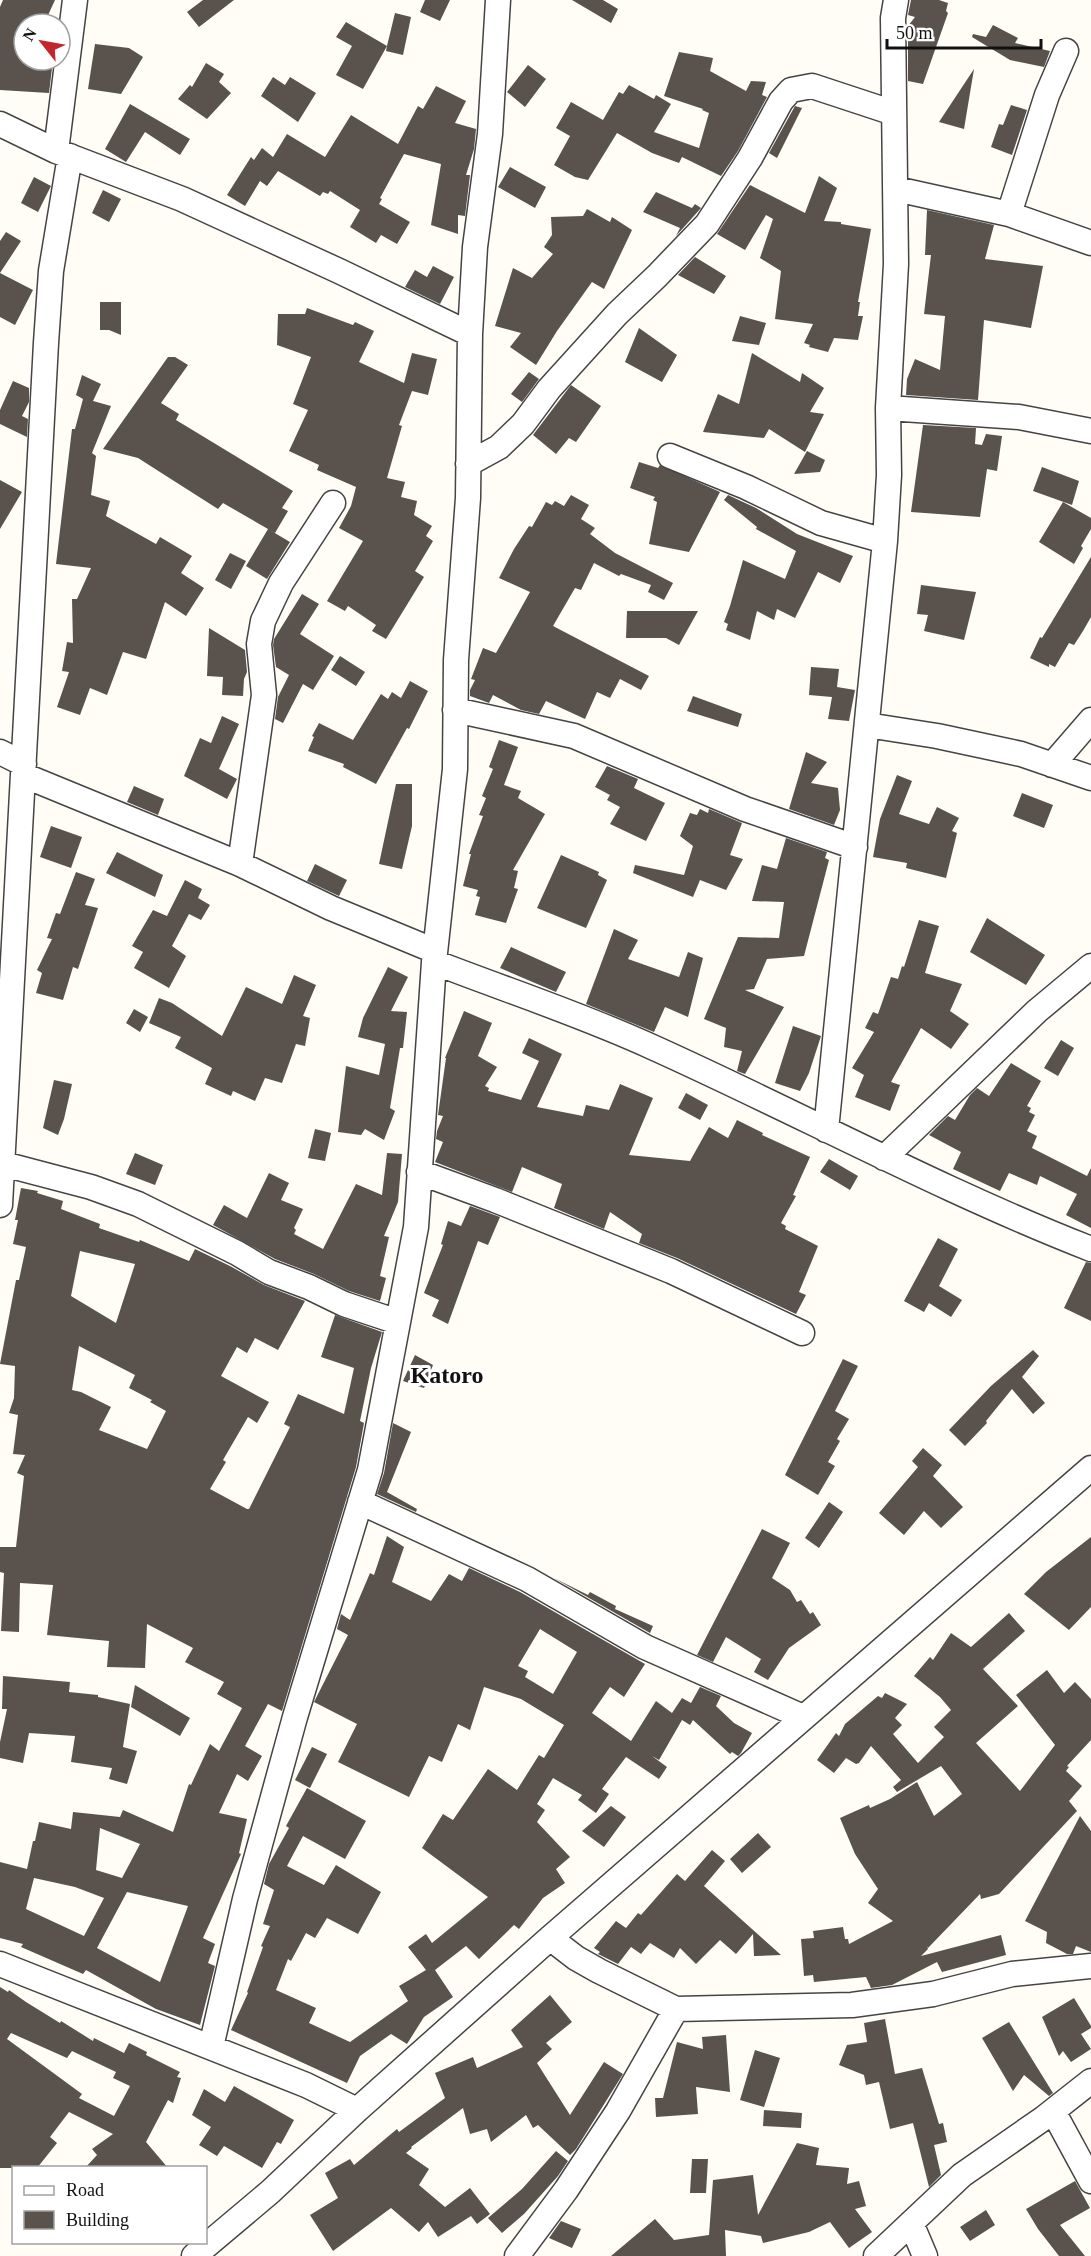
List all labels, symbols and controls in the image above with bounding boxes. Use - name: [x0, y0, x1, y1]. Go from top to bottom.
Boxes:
- north arrow: [12, 12, 72, 72]
- scale bar: [887, 12, 1042, 50]
- text: 50 m: [896, 23, 933, 43]
- text: N: [19, 25, 40, 44]
- district label: Katoro: [411, 1362, 483, 1388]
- legend: [12, 2166, 207, 2244]
- text: Road: [66, 2180, 104, 2200]
- text: Building: [66, 2210, 129, 2230]

